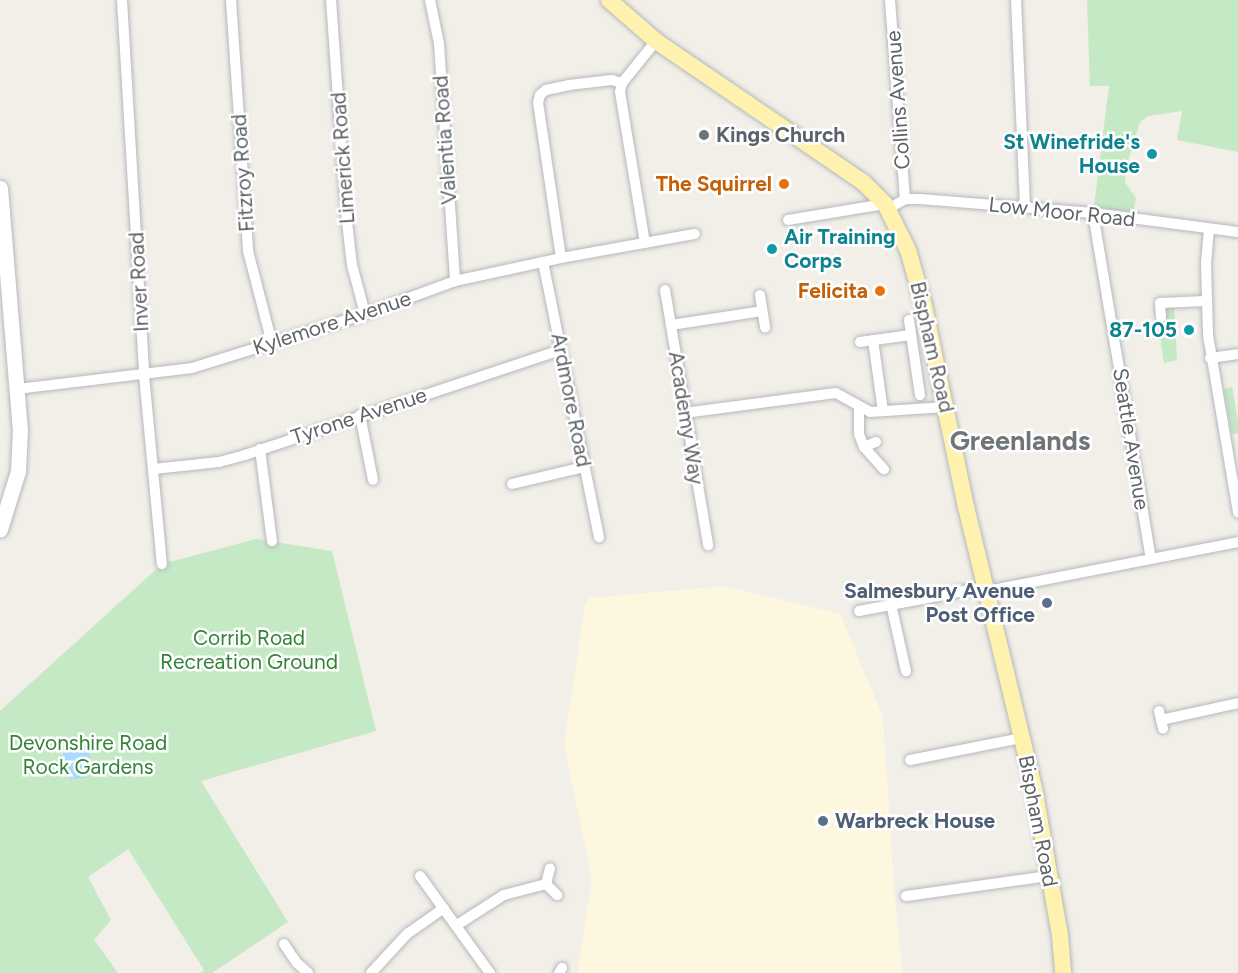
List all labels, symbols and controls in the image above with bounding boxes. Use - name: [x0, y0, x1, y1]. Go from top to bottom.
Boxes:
- street label: Collins Avenue: [881, 30, 915, 170]
- street label: Valentia Road: [428, 75, 462, 205]
- street label: Limerick Road: [326, 91, 360, 225]
- street label: Fitzroy Road: [226, 113, 260, 233]
- place label: Kings Church: [716, 122, 845, 148]
- marker: Kings Church: [697, 128, 711, 142]
- place label: St Winefride's House: [1003, 129, 1140, 179]
- marker: St Winefride's House: [1145, 147, 1159, 161]
- place label: The Squirrel: [656, 171, 772, 197]
- marker: The Squirrel: [777, 177, 791, 191]
- street label: Low Moor Road: [987, 192, 1137, 232]
- place label: Air Training Corps: [784, 224, 896, 274]
- street label: Inver Road: [124, 231, 154, 333]
- marker: Air Training Corps: [765, 242, 779, 256]
- place label: Felicita: [798, 278, 868, 304]
- street label: Bispham Road: [905, 279, 959, 415]
- marker: Felicita: [873, 284, 887, 298]
- street label: Kylemore Avenue: [250, 286, 414, 360]
- place label: 87-105: [1109, 317, 1177, 343]
- marker: 87-105: [1182, 323, 1196, 337]
- street label: Ardmore Road: [546, 331, 596, 469]
- street label: Academy Way: [663, 349, 709, 487]
- street label: Seattle Avenue: [1107, 366, 1155, 512]
- street label: Tyrone Avenue: [288, 382, 430, 450]
- district label: Greenlands: [950, 425, 1090, 457]
- place label: Salmesbury Avenue Post Office: [844, 578, 1035, 628]
- marker: Salmesbury Avenue Post Office: [1040, 596, 1054, 610]
- park label: Corrib Road Recreation Ground: [160, 625, 338, 675]
- park label: Devonshire Road Rock Gardens: [9, 730, 167, 780]
- street label: Bispham Road: [1013, 753, 1063, 889]
- place label: Warbreck House: [835, 808, 995, 834]
- marker: Warbreck House: [816, 814, 830, 828]

